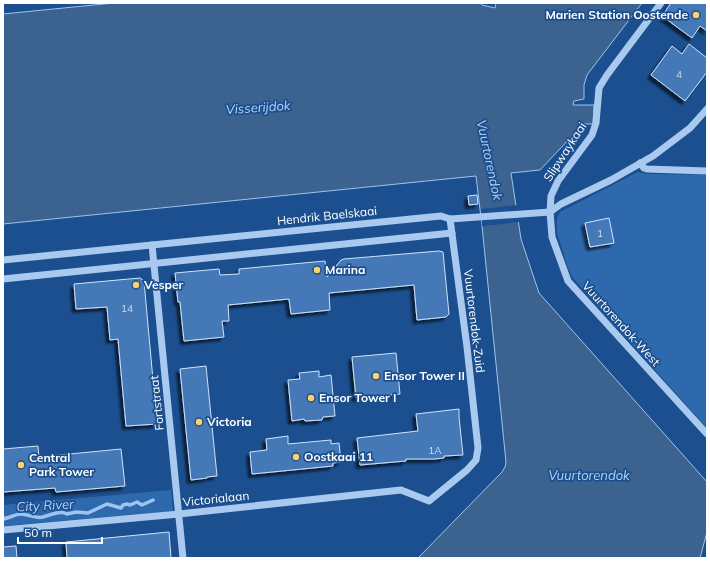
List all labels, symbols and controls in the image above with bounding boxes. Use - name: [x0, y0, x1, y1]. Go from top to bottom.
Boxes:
- place label: Marien Station Oostende: [545, 7, 688, 22]
- marker: Marien Station Oostende: [691, 10, 701, 20]
- house number: 4: [676, 68, 682, 81]
- water label: Visserijdok: [225, 97, 291, 117]
- water label: Vuurtorendok: [474, 118, 506, 202]
- street label: Slipwaykaai: [540, 119, 589, 184]
- street label: Hendrik Baelskaai: [276, 203, 378, 228]
- house number: 1: [597, 227, 603, 240]
- place label: Marina: [325, 262, 365, 277]
- marker: Marina: [312, 265, 322, 275]
- street label: Vuurtorendok-Zuid: [461, 268, 488, 374]
- place label: Vesper: [143, 277, 184, 292]
- street label: Vuurtorendok-West: [579, 278, 663, 369]
- marker: Vesper: [131, 280, 141, 290]
- house number: 14: [121, 302, 133, 315]
- place label: Ensor Tower II: [384, 368, 465, 383]
- marker: Ensor Tower II: [371, 371, 381, 381]
- street label: Fortstraat: [146, 375, 167, 431]
- place label: Ensor Tower I: [319, 390, 396, 405]
- marker: Ensor Tower I: [306, 393, 316, 403]
- place label: Victoria: [206, 414, 252, 429]
- marker: Victoria: [194, 417, 204, 427]
- house number: 1A: [428, 444, 442, 457]
- place label: Oostkaai 11: [304, 449, 373, 464]
- place label: Central Park Tower: [29, 450, 94, 479]
- marker: Oostkaai 11: [291, 452, 301, 462]
- marker: Central Park Tower: [16, 460, 26, 470]
- water label: Vuurtorendok: [548, 467, 630, 483]
- street label: Victorialaan: [182, 488, 250, 509]
- water label: City River: [16, 495, 75, 514]
- scale bar: [18, 519, 102, 545]
- text: 50 m: [24, 525, 52, 540]

